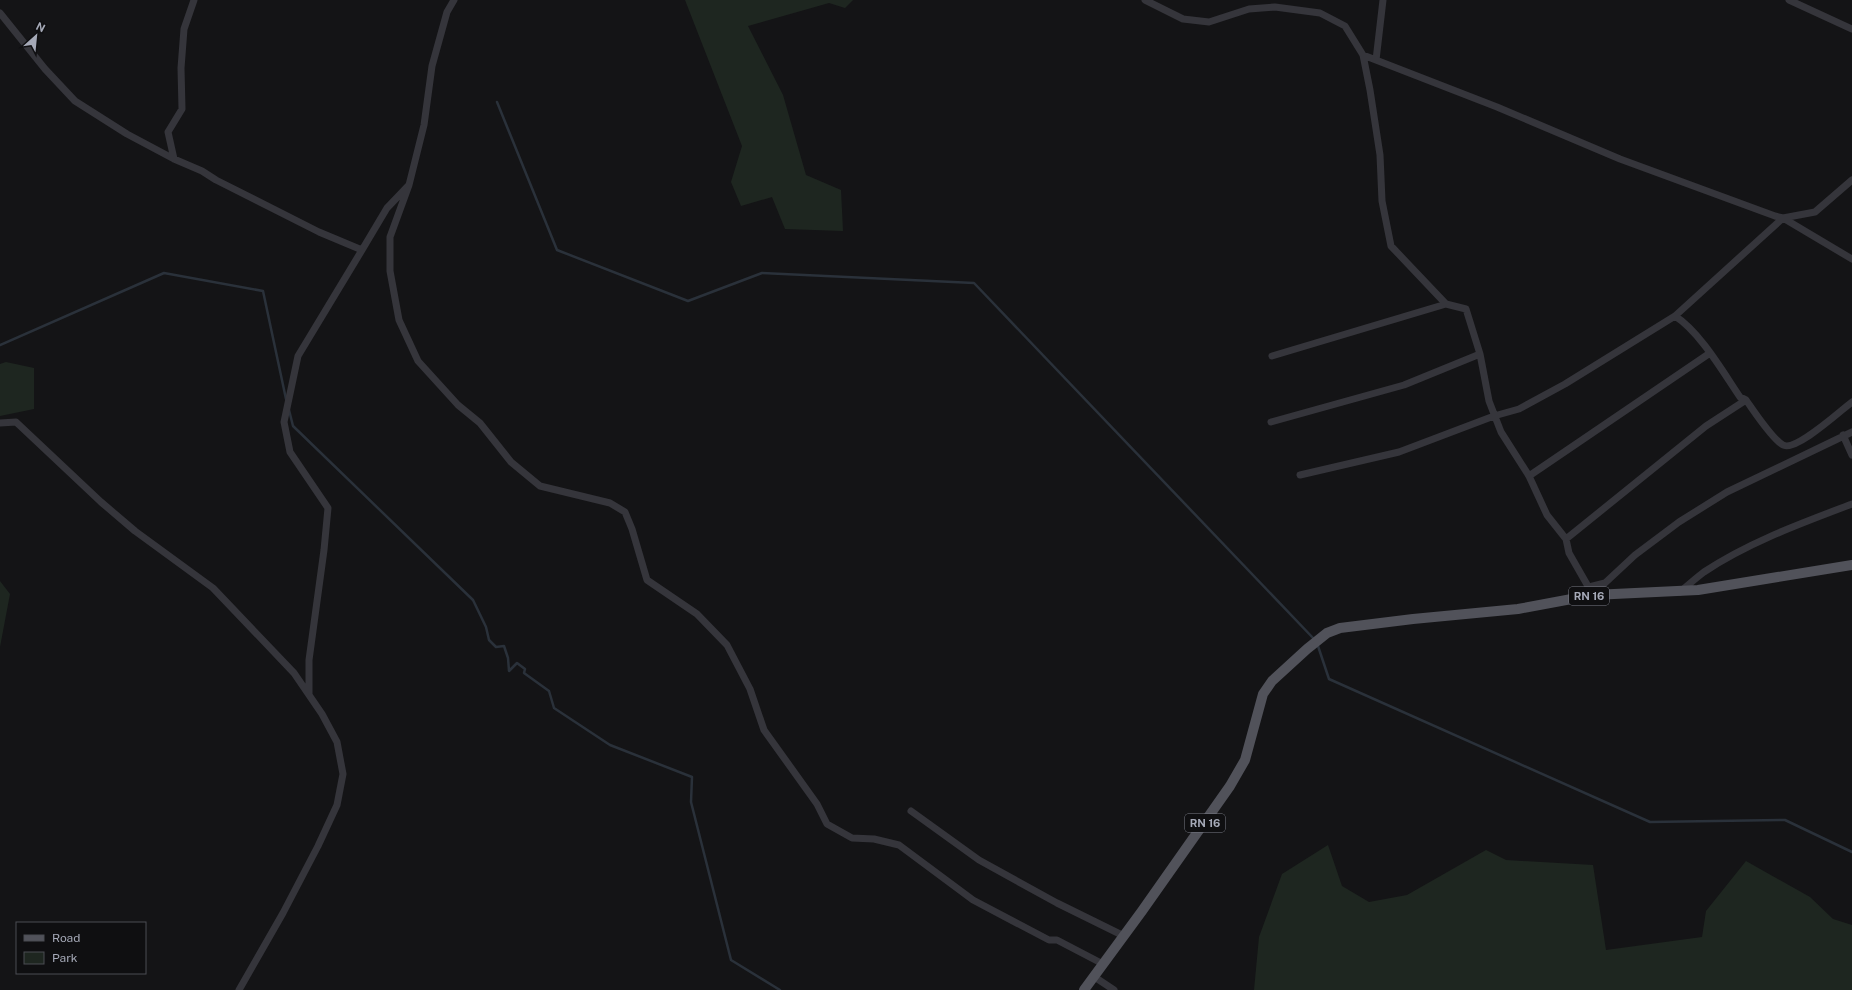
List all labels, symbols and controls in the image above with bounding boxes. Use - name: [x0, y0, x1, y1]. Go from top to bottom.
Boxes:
- north arrow: [16, 16, 56, 56]
- text: N: [34, 20, 47, 34]
- road number: RN 16: [1569, 587, 1609, 605]
- road number: RN 16: [1185, 814, 1225, 832]
- legend: [16, 922, 146, 974]
- text: Road: [52, 931, 80, 945]
- text: Park: [52, 951, 78, 965]

